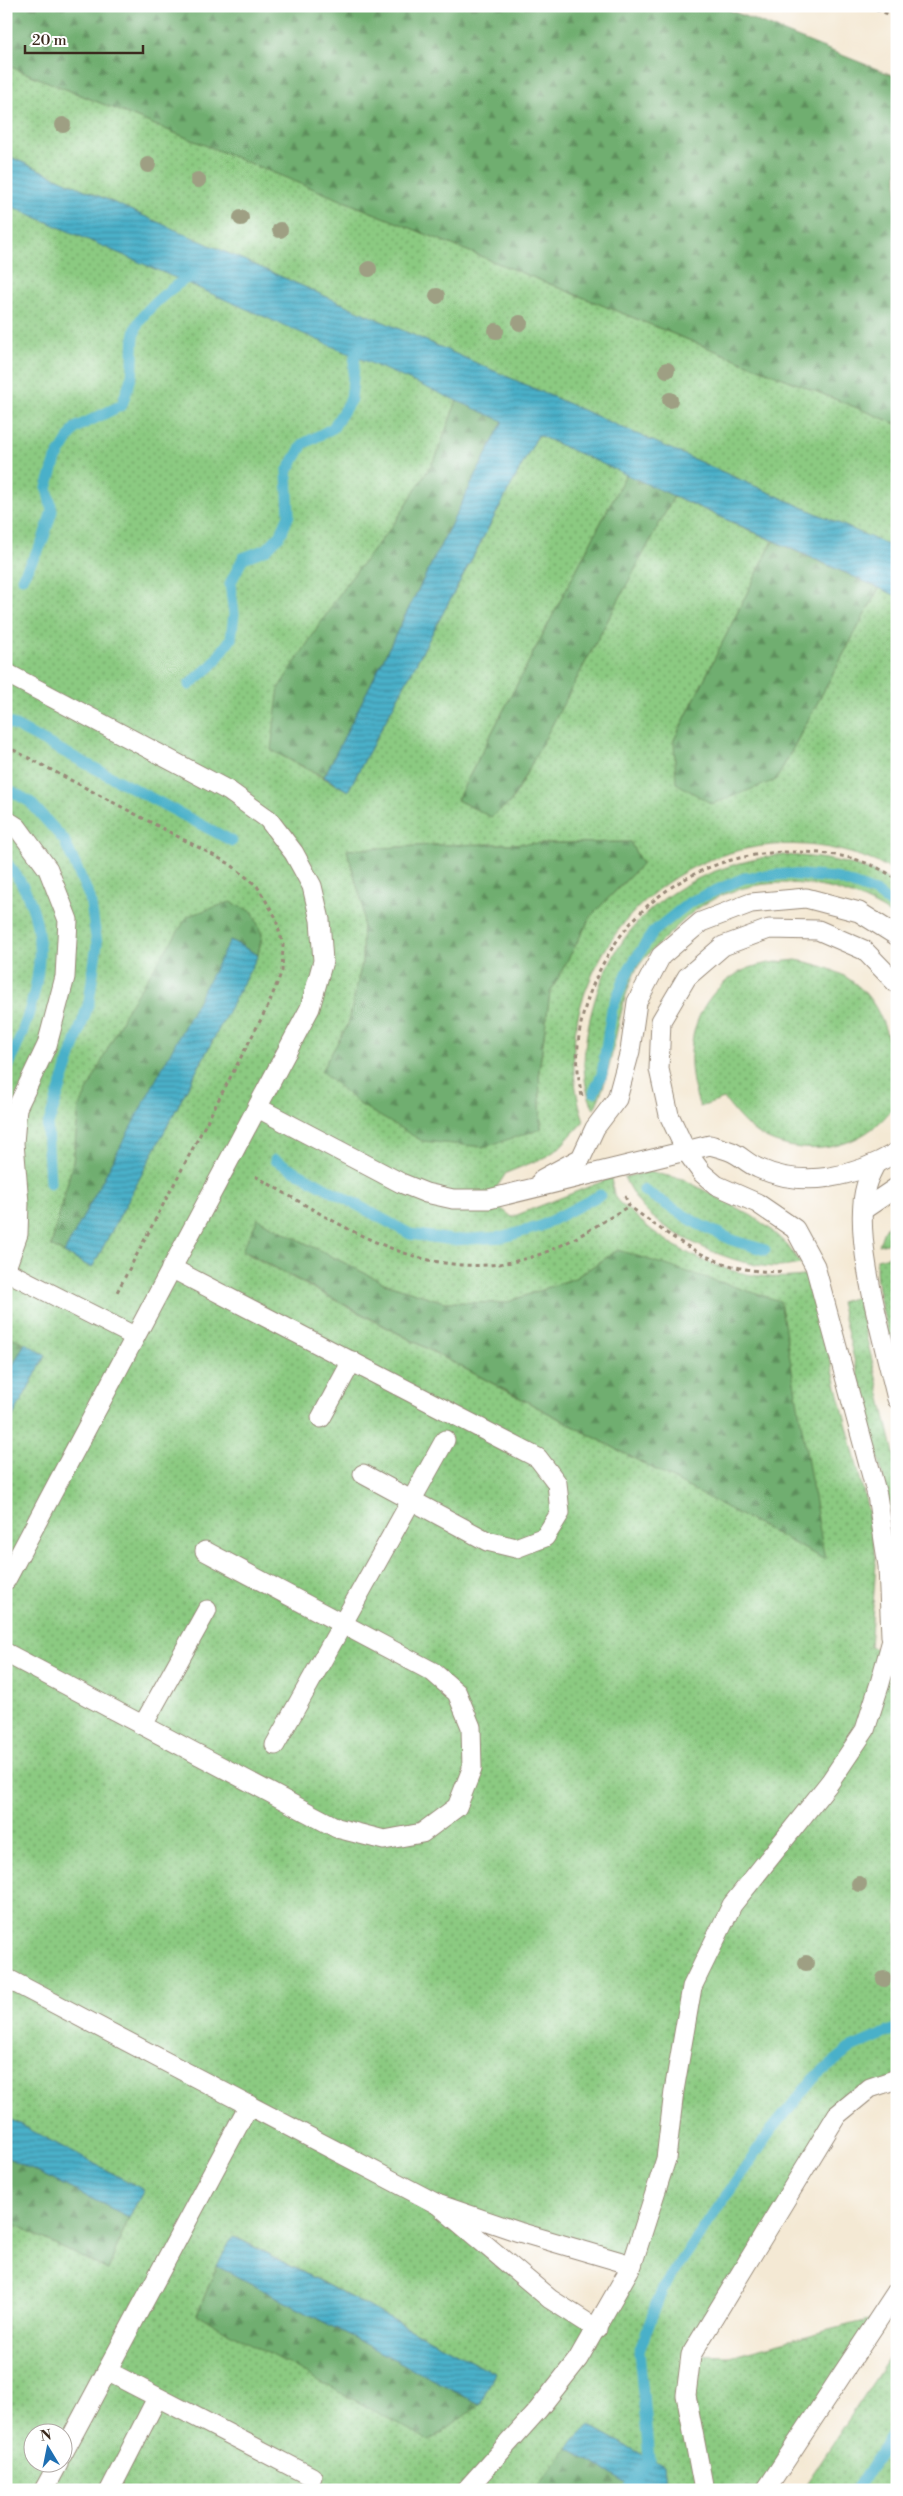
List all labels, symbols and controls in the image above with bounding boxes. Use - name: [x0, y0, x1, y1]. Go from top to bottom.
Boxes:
- scale bar: [25, 22, 142, 54]
- text: 20 m: [32, 31, 67, 50]
- north arrow: [22, 2424, 72, 2474]
- text: N: [39, 2426, 53, 2446]

